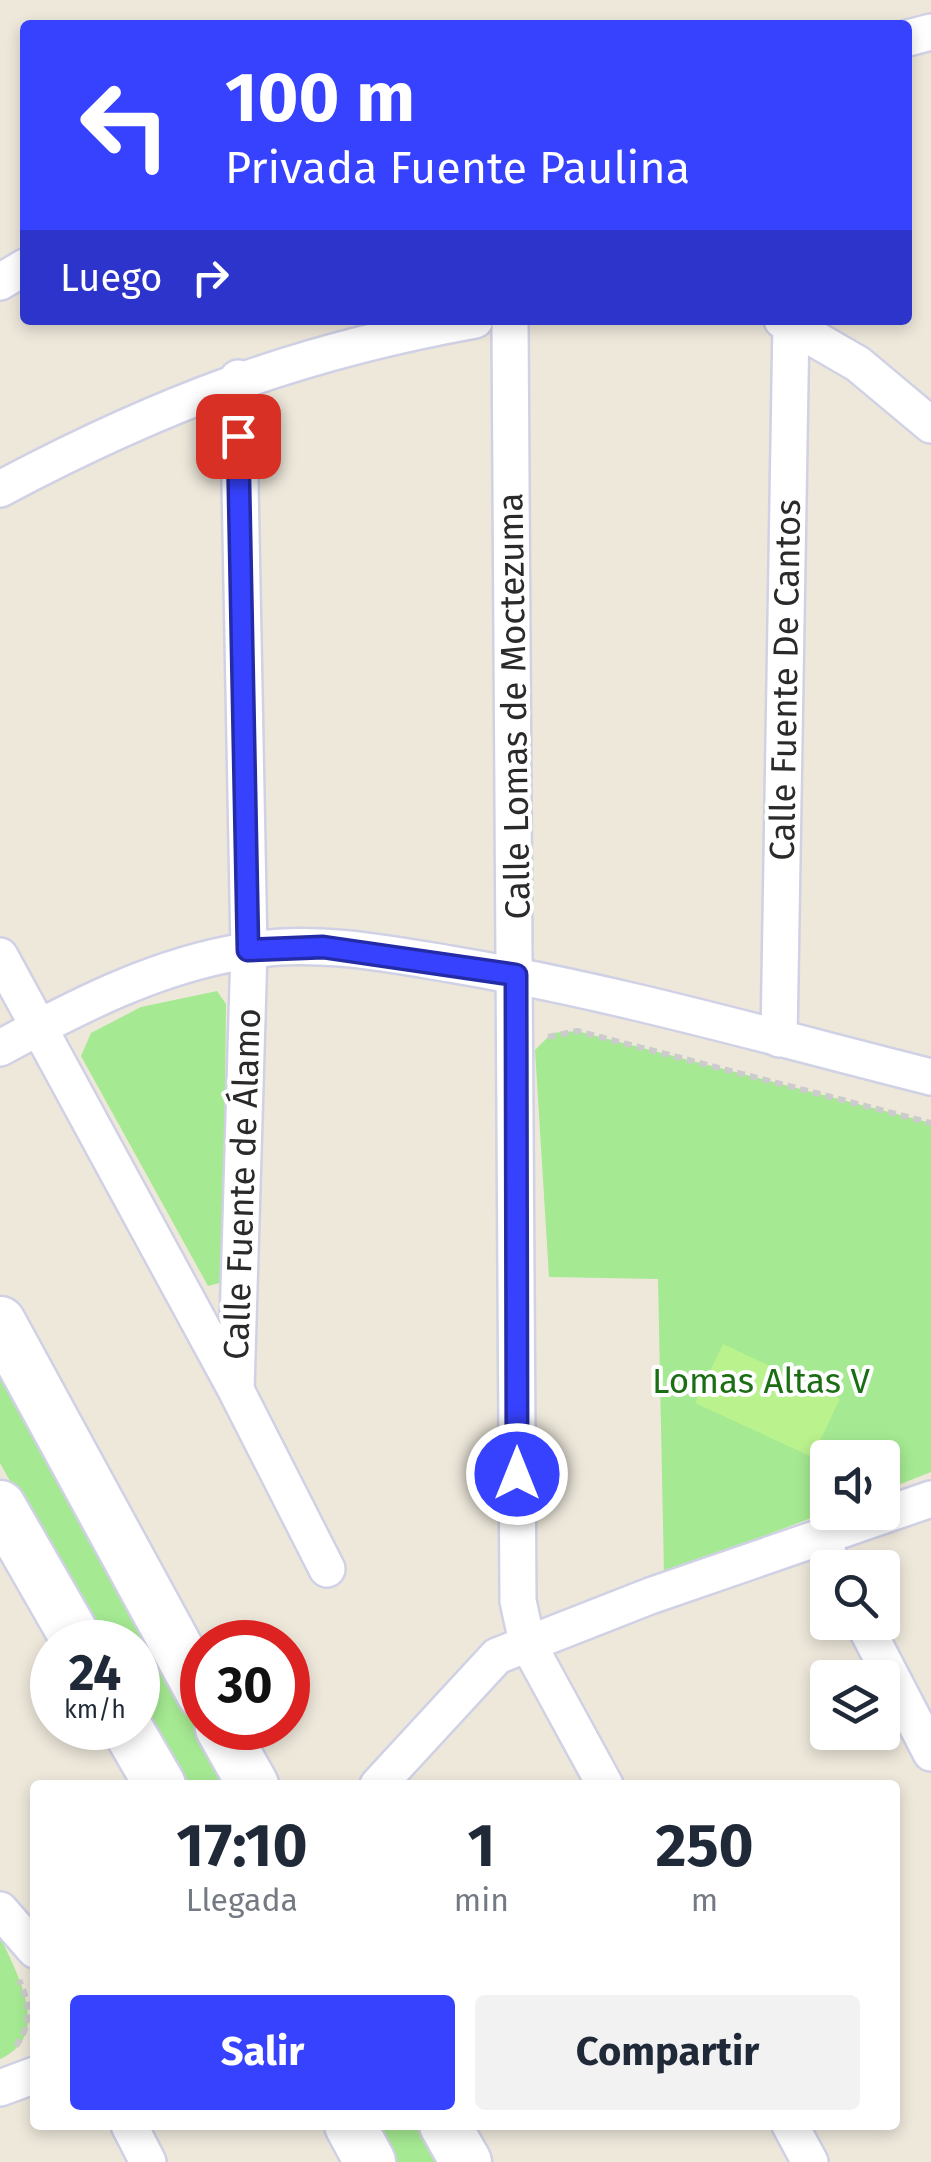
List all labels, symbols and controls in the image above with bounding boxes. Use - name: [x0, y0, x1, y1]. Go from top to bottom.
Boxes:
- text: 100 m: [225, 56, 415, 140]
- icon: left: [60, 60, 190, 190]
- text: Privada Fuente Paulina: [225, 141, 690, 195]
- icon: right: [183, 250, 238, 305]
- text: Luego: [60, 255, 163, 301]
- pin: [196, 394, 281, 479]
- icon: arrive: [211, 409, 266, 464]
- street label: Calle Lomas de Moctezuma: [489, 492, 539, 920]
- street label: Calle Fuente De Cantos: [761, 499, 809, 861]
- street label: Calle Fuente de Álamo: [215, 1007, 269, 1361]
- park label: Lomas Altas V: [652, 1360, 870, 1402]
- position arrow: [465, 1422, 569, 1526]
- map controls: [810, 1440, 900, 1750]
- button: sound: [810, 1440, 900, 1530]
- button: search: [810, 1550, 900, 1640]
- speed limit sign: 30: [180, 1620, 310, 1750]
- text: 24: [69, 1643, 121, 1703]
- button: layers: [810, 1660, 900, 1750]
- text: km/h: [64, 1695, 126, 1725]
- text: 17:10: [176, 1810, 308, 1882]
- text: 1: [468, 1810, 495, 1882]
- text: 250: [655, 1810, 754, 1882]
- text: Llegada: [186, 1881, 298, 1919]
- text: min: [454, 1881, 509, 1919]
- text: m: [691, 1881, 718, 1919]
- button: Salir: [70, 1995, 455, 2110]
- button: Compartir: [475, 1995, 860, 2110]

